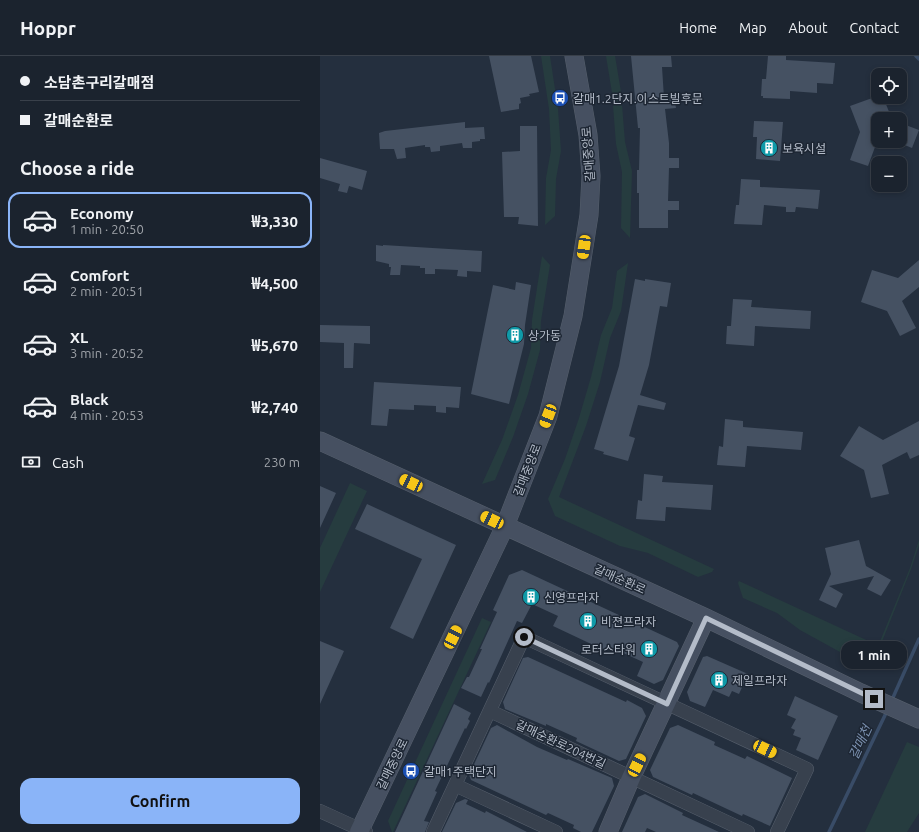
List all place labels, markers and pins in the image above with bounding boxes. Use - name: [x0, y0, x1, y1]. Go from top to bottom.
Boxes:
- bus stop icon: 갈매1.2단지.이스트빌후문: [550, 88, 570, 108]
- place label: 갈매1.2단지.이스트빌후문: [573, 92, 703, 105]
- building icon: 보육시설: [759, 138, 779, 158]
- place label: 보육시설: [782, 142, 826, 155]
- building icon: 상가동: [505, 325, 525, 345]
- place label: 상가동: [528, 329, 561, 342]
- building icon: 신영프라자: [521, 587, 541, 607]
- place label: 신영프라자: [544, 591, 599, 604]
- building icon: 비젼프라자: [578, 611, 598, 631]
- place label: 비젼프라자: [601, 615, 656, 628]
- building icon: 로터스타워: [639, 639, 659, 659]
- place label: 로터스타워: [581, 643, 636, 656]
- building icon: 제일프라자: [709, 670, 729, 690]
- place label: 제일프라자: [732, 674, 787, 687]
- bus stop icon: 갈매1주택단지: [401, 761, 421, 781]
- place label: 갈매1주택단지: [424, 765, 497, 778]

